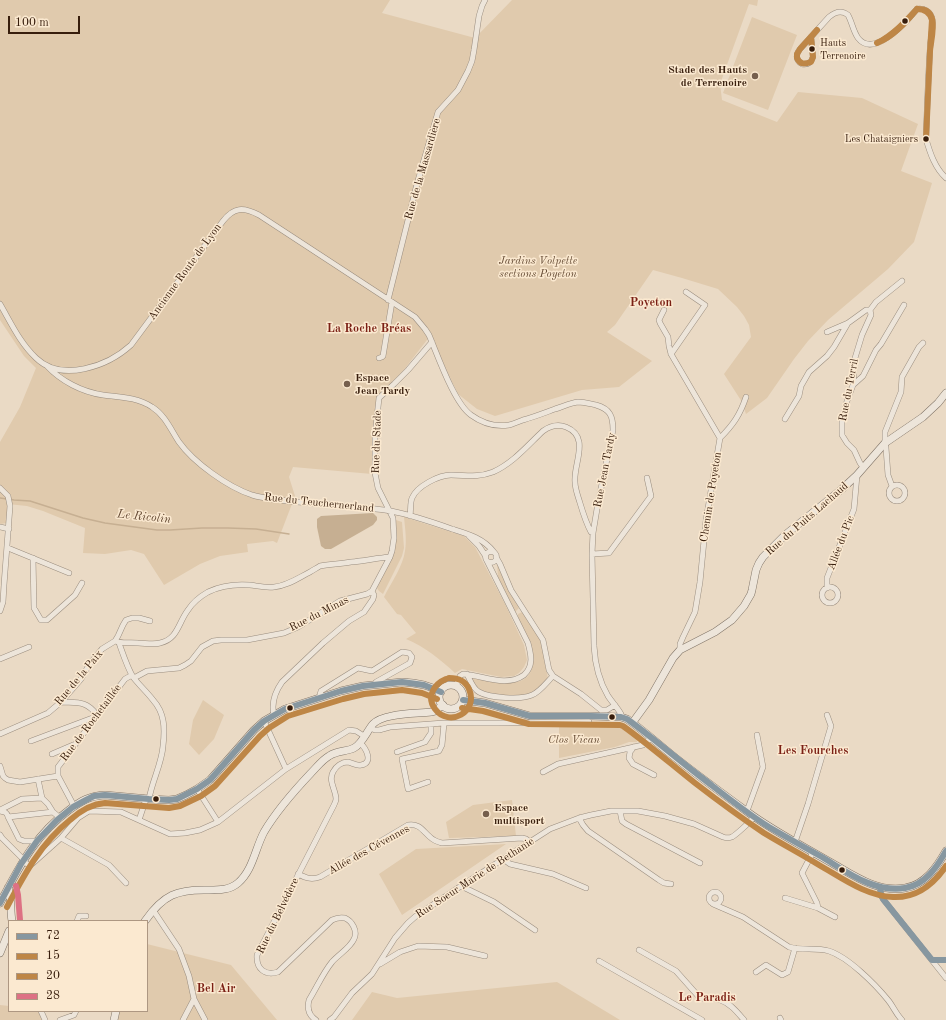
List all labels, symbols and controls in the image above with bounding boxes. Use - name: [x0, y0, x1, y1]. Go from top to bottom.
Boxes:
- scale bar: [10, 8, 82, 34]
- unlabelled marker: [900, 16, 910, 26]
- text: 100 m: [15, 17, 49, 29]
- place label: Hauts Terrenoire: [820, 37, 866, 60]
- marker: Hauts Terrenoire: [807, 44, 817, 54]
- place label: Stade des Hauts de Terrenoire: [668, 63, 747, 89]
- marker: Stade des Hauts de Terrenoire: [750, 71, 760, 81]
- street label: Rue de la Massardière: [402, 117, 444, 221]
- place label: Les Chataigniers: [845, 133, 918, 145]
- marker: Les Chataigniers: [921, 134, 931, 144]
- street label: Ancienne Route de Lyon: [145, 221, 225, 323]
- park label: Jardins Volpette sections Poyeton: [499, 254, 577, 280]
- district label: Poyeton: [630, 296, 672, 310]
- district label: La Roche Bréas: [327, 322, 411, 336]
- street label: Rue du Terril: [836, 357, 862, 423]
- place label: Espace Jean Tardy: [355, 371, 410, 397]
- marker: Espace Jean Tardy: [342, 379, 352, 389]
- street label: Rue du Stade: [369, 410, 385, 474]
- street label: Rue Jean Tardy: [591, 431, 619, 509]
- street label: Chemin de Poyeton: [697, 451, 725, 543]
- street label: Rue du Puits Lachaud: [763, 479, 851, 559]
- street label: Rue du Teuchernerland: [263, 491, 375, 515]
- water label: Le Ricolin: [116, 507, 172, 527]
- street label: Allée du Pic: [825, 514, 857, 572]
- street label: Rue du Minas: [287, 593, 351, 635]
- street label: Rue de la Paix: [52, 648, 106, 708]
- street label: Rue de Rochetaillée: [58, 682, 124, 764]
- unlabelled marker: [285, 703, 295, 713]
- unlabelled marker: [607, 712, 617, 722]
- park label: Clos Vican: [548, 733, 600, 747]
- district label: Les Fourches: [778, 744, 848, 758]
- unlabelled marker: [151, 794, 161, 804]
- place label: Espace multisport: [494, 801, 545, 827]
- marker: Espace multisport: [481, 809, 491, 819]
- street label: Allée des Cévennes: [326, 822, 412, 878]
- street label: Rue Soeur Marie de Bethanie: [413, 835, 537, 921]
- unlabelled marker: [837, 865, 847, 875]
- street label: Rue du Belvédère: [254, 876, 302, 956]
- legend: [8, 920, 148, 1012]
- text: 72: [46, 930, 60, 942]
- text: 15: [46, 950, 60, 962]
- text: 20: [46, 970, 60, 982]
- district label: Bel Air: [196, 982, 236, 996]
- text: 28: [46, 990, 60, 1002]
- district label: Le Paradis: [678, 991, 736, 1005]

